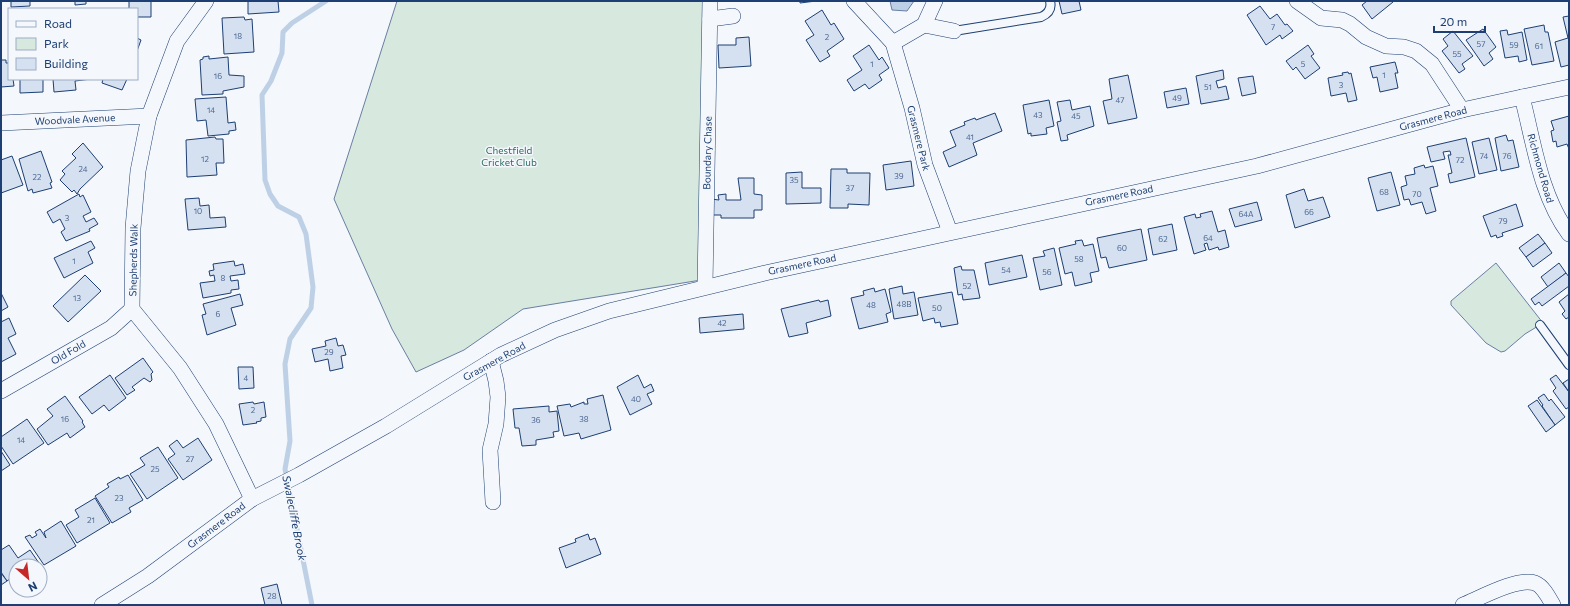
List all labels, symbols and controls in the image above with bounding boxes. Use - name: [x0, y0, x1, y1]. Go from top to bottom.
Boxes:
- legend: [8, 8, 138, 80]
- scale bar: [1434, 8, 1485, 34]
- text: 20 m: [1440, 14, 1467, 28]
- text: Road: [44, 16, 72, 30]
- house number: 7: [1271, 22, 1275, 32]
- house number: 18: [234, 31, 242, 41]
- house number: 2: [825, 32, 830, 42]
- text: Park: [44, 36, 70, 50]
- house number: 57: [1477, 39, 1485, 49]
- house number: 59: [1509, 40, 1519, 50]
- house number: 61: [1535, 41, 1543, 51]
- house number: 55: [1452, 49, 1462, 59]
- text: Building: [44, 56, 88, 70]
- house number: 1: [870, 59, 874, 69]
- house number: 5: [1301, 59, 1306, 69]
- house number: 1: [1382, 70, 1386, 80]
- house number: 16: [214, 71, 222, 81]
- house number: 3: [1339, 80, 1344, 90]
- house number: 51: [1204, 82, 1212, 92]
- house number: 49: [1172, 93, 1182, 103]
- house number: 47: [1116, 95, 1124, 105]
- street label: Grasmere Road: [1398, 103, 1468, 133]
- street label: Grasmere Park: [905, 104, 933, 172]
- house number: 14: [207, 105, 215, 115]
- house number: 43: [1033, 110, 1043, 120]
- street label: Woodvale Avenue: [34, 111, 116, 127]
- house number: 45: [1071, 111, 1081, 121]
- street label: Boundary Chase: [700, 116, 714, 190]
- house number: 41: [966, 132, 974, 142]
- street label: Richmond Road: [1525, 132, 1557, 204]
- park label: Chestfield Cricket Club: [481, 144, 537, 168]
- house number: 74: [1480, 151, 1488, 161]
- house number: 76: [1502, 151, 1512, 161]
- house number: 12: [201, 154, 209, 164]
- house number: 72: [1456, 155, 1465, 165]
- house number: 24: [78, 164, 88, 174]
- house number: 39: [894, 171, 904, 181]
- house number: 22: [33, 172, 42, 182]
- house number: 35: [789, 175, 799, 185]
- street label: Grasmere Road: [1084, 182, 1154, 208]
- house number: 37: [846, 183, 854, 193]
- house number: 68: [1379, 187, 1389, 197]
- house number: 70: [1412, 189, 1422, 199]
- house number: 10: [194, 206, 202, 216]
- house number: 66: [1304, 207, 1314, 217]
- house number: 64A: [1238, 209, 1254, 219]
- house number: 3: [65, 213, 70, 223]
- house number: 79: [1498, 216, 1508, 226]
- street label: Shepherds Walk: [126, 223, 140, 296]
- house number: 64: [1203, 233, 1213, 243]
- house number: 62: [1158, 234, 1168, 244]
- house number: 60: [1117, 243, 1127, 253]
- street label: Grasmere Road: [767, 251, 837, 277]
- house number: 58: [1074, 254, 1084, 264]
- house number: 1: [72, 256, 76, 266]
- house number: 54: [1001, 265, 1011, 275]
- house number: 56: [1042, 267, 1052, 277]
- house number: 8: [221, 273, 226, 283]
- house number: 52: [962, 281, 972, 291]
- house number: 13: [73, 293, 81, 303]
- house number: 48B: [897, 299, 911, 309]
- house number: 48: [866, 300, 876, 310]
- house number: 50: [932, 303, 942, 313]
- house number: 6: [216, 309, 221, 319]
- house number: 42: [717, 318, 727, 328]
- street label: Old Fold: [48, 337, 88, 367]
- street label: Grasmere Road: [461, 339, 527, 383]
- house number: 29: [324, 347, 334, 357]
- house number: 4: [244, 373, 249, 383]
- house number: 40: [631, 394, 641, 404]
- house number: 2: [251, 405, 256, 415]
- house number: 16: [61, 414, 69, 424]
- house number: 38: [579, 414, 589, 424]
- house number: 36: [531, 415, 541, 425]
- house number: 14: [17, 435, 25, 445]
- house number: 27: [186, 454, 194, 464]
- house number: 25: [150, 464, 160, 474]
- water label: Swalecliffe Brook: [280, 474, 310, 563]
- house number: 23: [115, 493, 124, 503]
- street label: Grasmere Road: [185, 499, 247, 551]
- house number: 21: [87, 515, 95, 525]
- north arrow: [8, 558, 48, 598]
- text: N: [26, 580, 40, 595]
- house number: 28: [267, 591, 277, 601]

